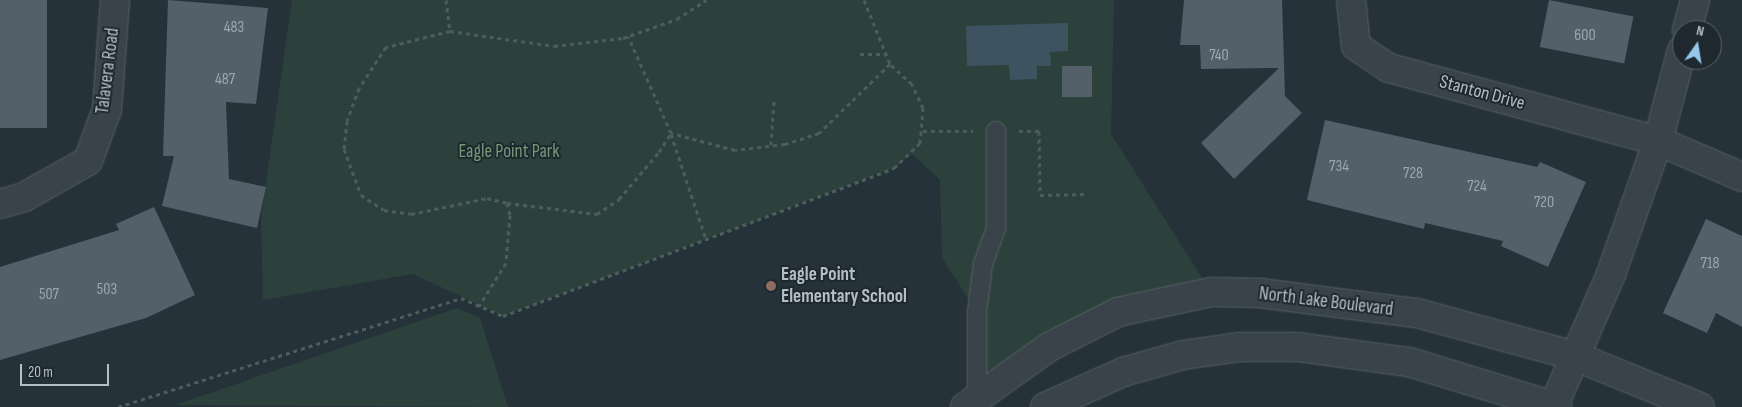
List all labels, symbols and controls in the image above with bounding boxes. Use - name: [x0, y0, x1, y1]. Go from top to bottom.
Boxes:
- house number: 483: [224, 18, 244, 38]
- north arrow: [1672, 20, 1722, 70]
- text: N: [1695, 22, 1706, 40]
- house number: 600: [1574, 26, 1596, 46]
- street label: Talavera Road: [91, 27, 125, 115]
- house number: 740: [1209, 46, 1229, 66]
- house number: 487: [215, 70, 235, 90]
- street label: Stanton Drive: [1437, 71, 1527, 115]
- park label: Eagle Point Park: [459, 141, 559, 163]
- house number: 734: [1329, 157, 1349, 177]
- house number: 728: [1403, 164, 1423, 184]
- house number: 724: [1467, 177, 1487, 197]
- house number: 720: [1534, 193, 1554, 213]
- house number: 718: [1700, 254, 1720, 274]
- place label: Eagle Point Elementary School: [781, 264, 907, 308]
- house number: 503: [97, 280, 117, 300]
- marker: Eagle Point Elementary School: [765, 280, 777, 292]
- street label: North Lake Boulevard: [1258, 282, 1394, 322]
- house number: 507: [39, 285, 59, 305]
- scale bar: [22, 354, 111, 386]
- text: 20 m: [28, 363, 53, 382]

